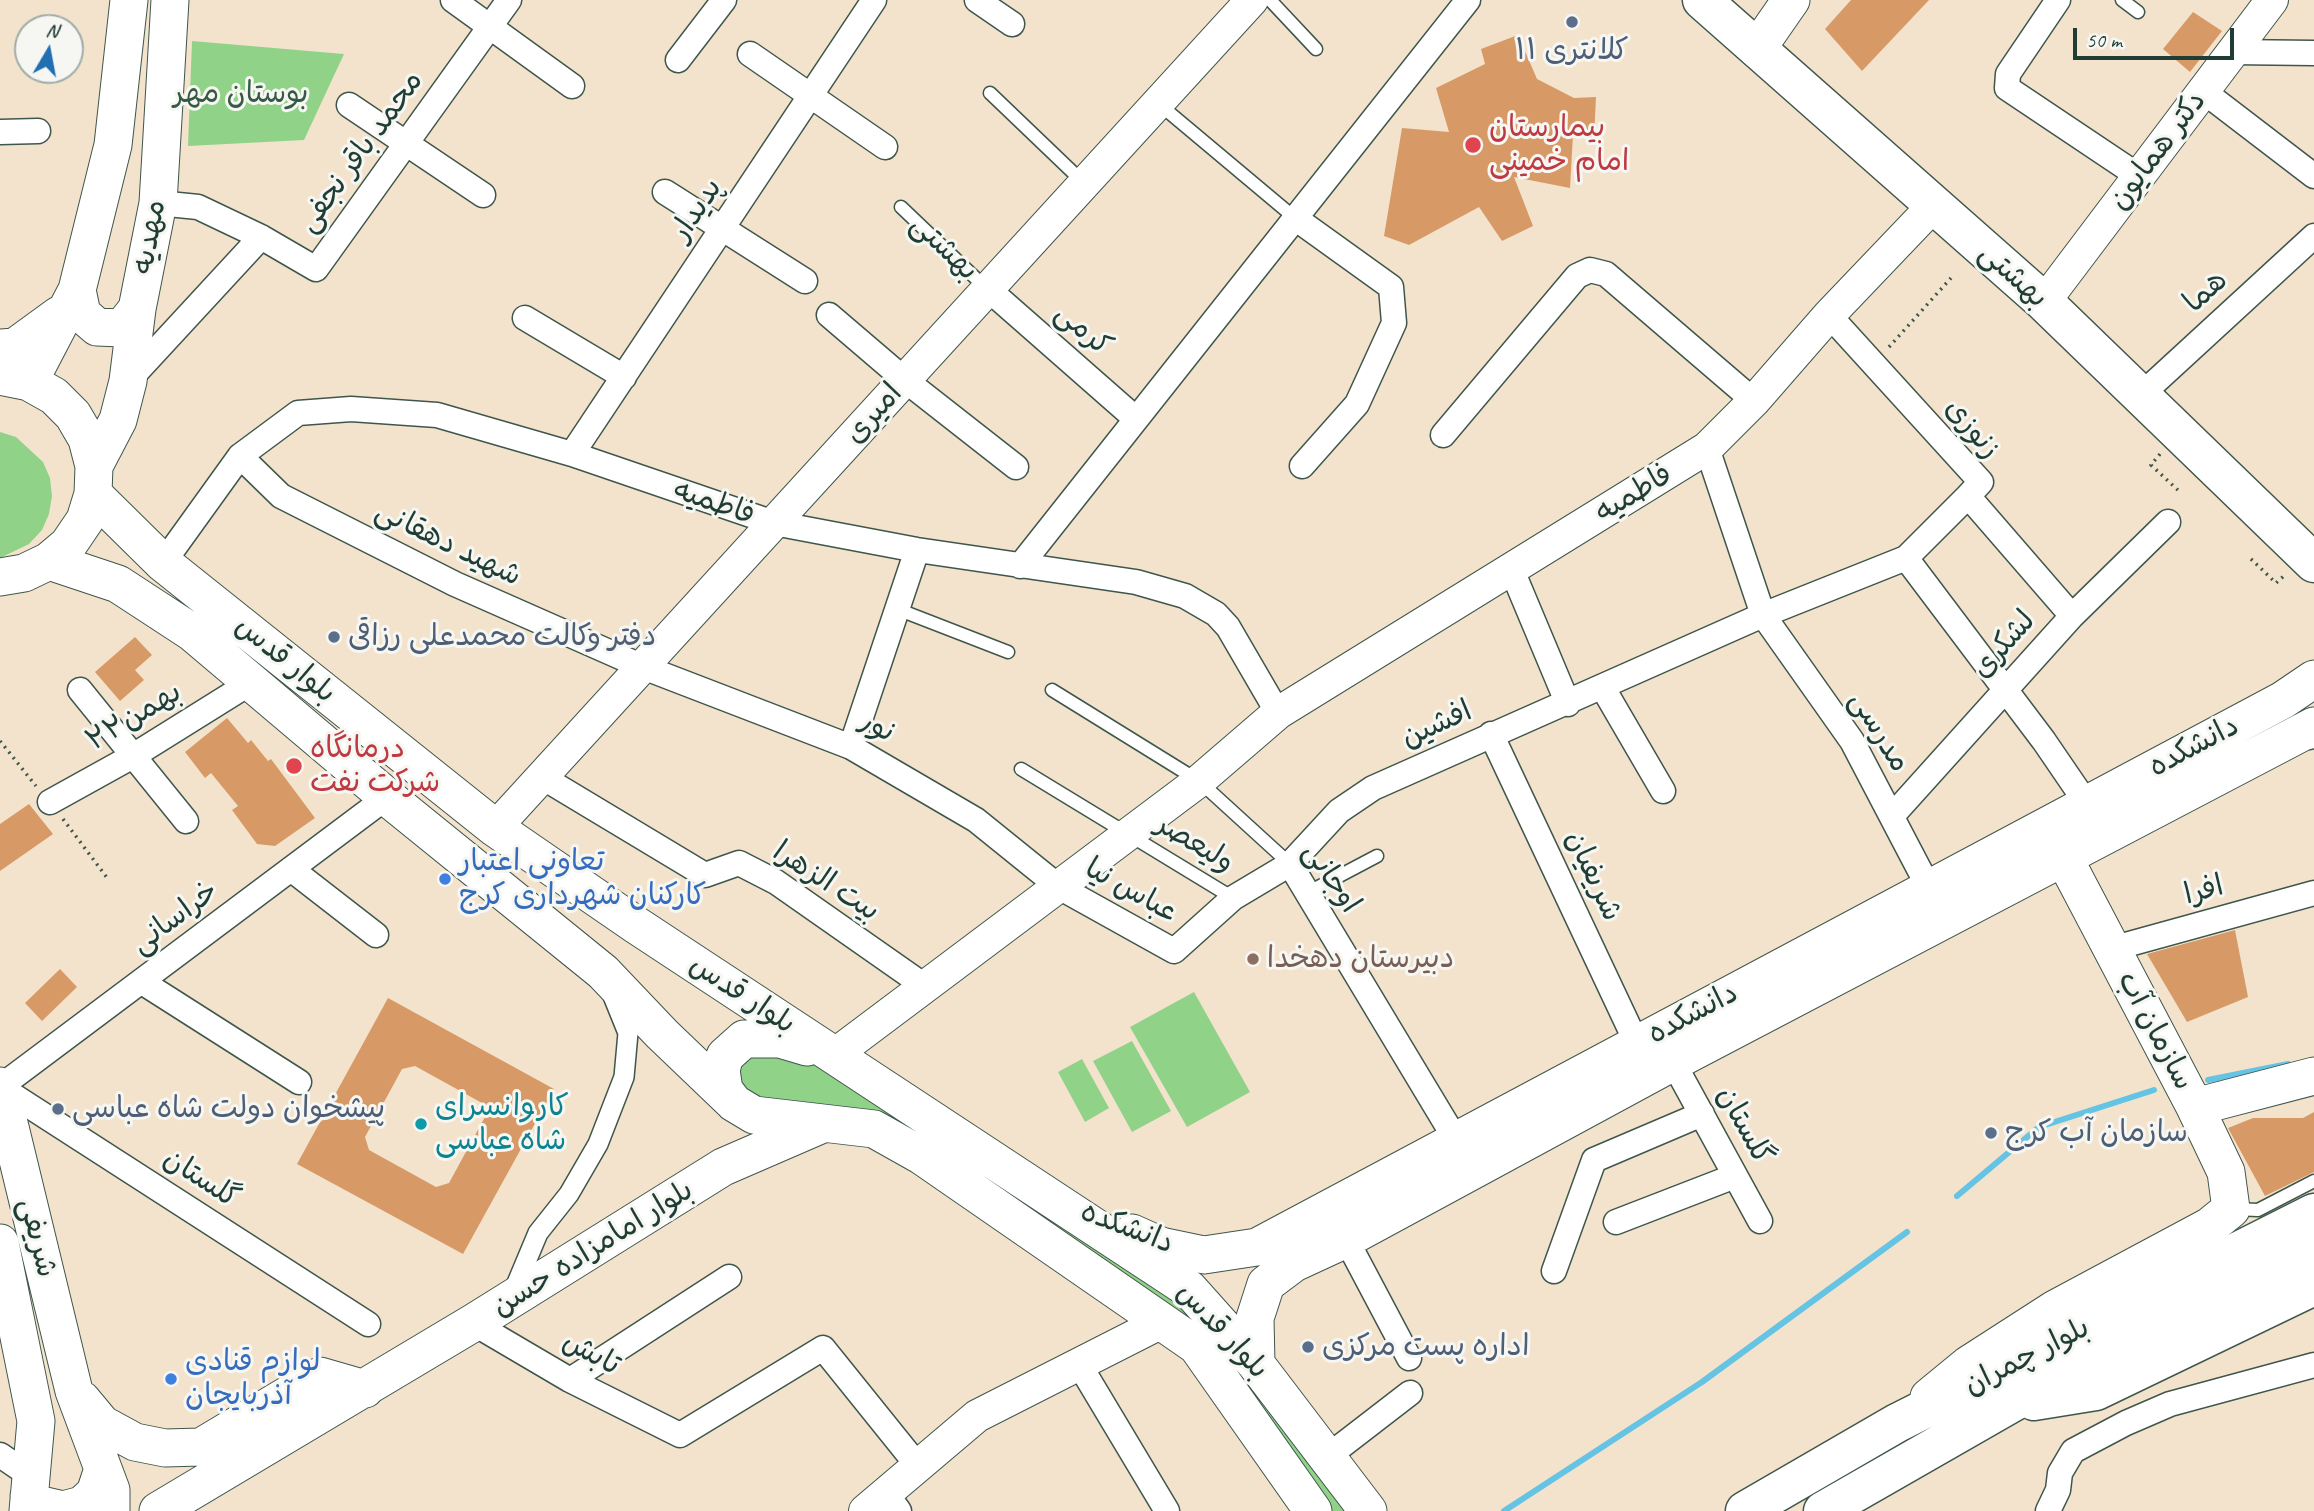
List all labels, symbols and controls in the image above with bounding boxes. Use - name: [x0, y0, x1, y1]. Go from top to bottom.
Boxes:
- north arrow: [14, 14, 84, 84]
- marker: کلانتری ۱۱: [1564, 14, 1580, 30]
- scale bar: [2076, 14, 2237, 58]
- text: N: [44, 17, 60, 43]
- text: 50 m: [2086, 27, 2122, 53]
- place label: کلانتری ۱۱: [1515, 33, 1629, 69]
- street label: محمد باقر نجفی: [290, 64, 432, 240]
- park label: بوستان مهر: [174, 76, 308, 112]
- street label: دکتر همایون: [2102, 84, 2214, 218]
- place label: بیمارستان امام خمینی: [1489, 110, 1629, 180]
- marker: بیمارستان امام خمینی: [1463, 135, 1483, 155]
- street label: پدیدار: [663, 172, 731, 248]
- street label: مهدیه: [126, 197, 174, 277]
- street label: بهشتی: [903, 207, 985, 289]
- street label: بهشتی: [1971, 236, 2055, 316]
- street label: هما: [2177, 263, 2235, 321]
- street label: کرمی: [1047, 296, 1119, 364]
- street label: امیری: [838, 376, 910, 452]
- street label: زنوزی: [1936, 391, 2008, 467]
- street label: فاطمیه: [1589, 457, 1679, 531]
- street label: فاطمیه: [669, 472, 759, 534]
- street label: شهید دهقانی: [369, 493, 527, 595]
- street label: لشکری: [1964, 604, 2044, 686]
- street label: بلوار قدس: [227, 608, 343, 712]
- place label: دفتر وکالت محمدعلی رزاقی: [348, 619, 656, 655]
- marker: دفتر وکالت محمدعلی رزاقی: [326, 629, 342, 645]
- street label: ۲۲بهمن: [80, 674, 188, 760]
- street label: مدرسی: [1841, 685, 1917, 779]
- street label: افشین: [1396, 694, 1478, 756]
- street label: نور: [853, 703, 901, 751]
- street label: دانشکده: [2143, 708, 2245, 786]
- place label: درمانگاه شرکت نفت: [310, 731, 440, 802]
- marker: درمانگاه شرکت نفت: [284, 756, 304, 776]
- street label: ولیعصر: [1149, 807, 1241, 881]
- street label: شریفیان: [1556, 825, 1630, 927]
- street label: بیت الزهرا: [766, 834, 886, 930]
- street label: اوجانی: [1294, 836, 1368, 920]
- place label: تعاونی اعتبار کارکنان شهرداری کرج: [459, 844, 706, 914]
- street label: عباس نیا: [1078, 851, 1184, 931]
- street label: افرا: [2180, 868, 2228, 914]
- marker: تعاونی اعتبار کارکنان شهرداری کرج: [437, 871, 453, 887]
- street label: خراسانی: [124, 874, 226, 962]
- place label: دبیرستان دهخدا: [1267, 941, 1454, 977]
- street label: بلوار قدس: [682, 947, 802, 1043]
- marker: دبیرستان دهخدا: [1245, 951, 1261, 967]
- street label: سازمان آب: [2109, 966, 2201, 1096]
- street label: دانشکده: [1642, 975, 1744, 1053]
- street label: گلستان: [1708, 1081, 1780, 1171]
- place label: کاروانسرای شاه عباسی: [435, 1089, 569, 1160]
- place label: پیشخوان دولت شاه عباسی: [72, 1091, 385, 1127]
- marker: پیشخوان دولت شاه عباسی: [50, 1101, 66, 1117]
- place label: سازمان آب کرج: [2005, 1115, 2188, 1151]
- marker: کاروانسرای شاه عباسی: [413, 1116, 429, 1132]
- marker: سازمان آب کرج: [1983, 1125, 1999, 1141]
- street label: گلستان: [156, 1141, 246, 1217]
- street label: بلوار امامزاده حسن: [486, 1173, 700, 1325]
- street label: دانشکده: [1075, 1194, 1179, 1262]
- street label: شریفی: [10, 1195, 64, 1281]
- street label: بلوار قدس: [1168, 1275, 1276, 1387]
- street label: بلوار چمران: [1958, 1310, 2096, 1404]
- street label: تابش: [556, 1324, 626, 1384]
- place label: اداره پست مرکزی: [1322, 1329, 1529, 1365]
- marker: اداره پست مرکزی: [1300, 1339, 1316, 1355]
- place label: لوازم قنادی آذربایجان: [185, 1344, 321, 1414]
- marker: لوازم قنادی آذربایجان: [163, 1371, 179, 1387]

